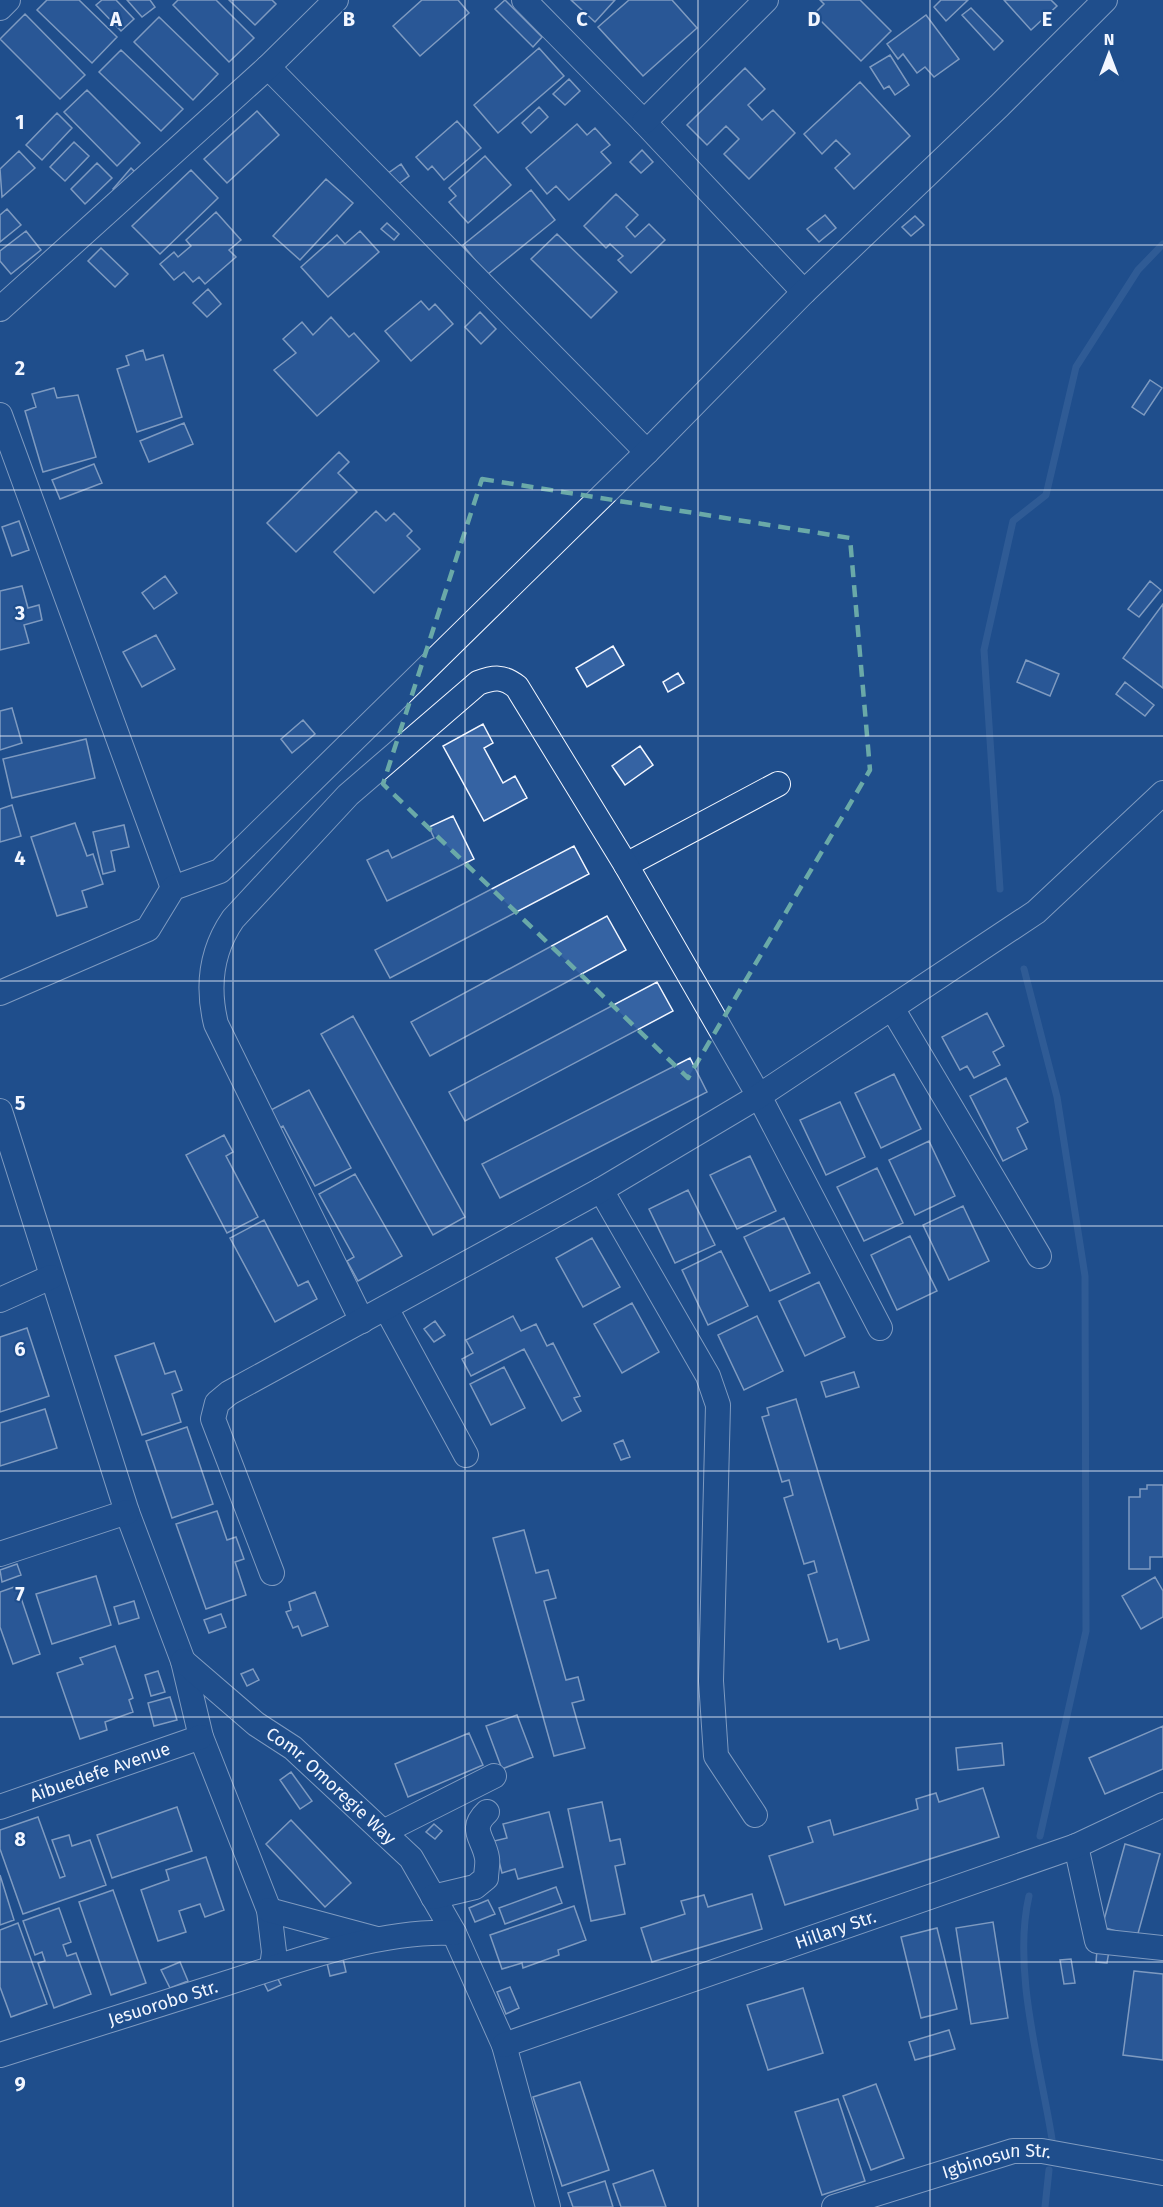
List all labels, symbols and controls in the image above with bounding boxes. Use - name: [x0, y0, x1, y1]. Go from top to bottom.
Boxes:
- text: A: [109, 7, 123, 31]
- text: B: [343, 7, 355, 31]
- text: C: [576, 7, 588, 31]
- text: D: [807, 7, 821, 31]
- text: E: [1042, 7, 1052, 31]
- north arrow: [1079, 24, 1139, 84]
- text: N: [1104, 30, 1114, 49]
- text: 1: [15, 110, 25, 134]
- text: 2: [15, 356, 25, 380]
- text: 3: [14, 601, 25, 625]
- text: 4: [14, 846, 26, 870]
- text: 5: [15, 1091, 26, 1115]
- text: 6: [14, 1337, 26, 1361]
- text: 7: [15, 1582, 25, 1606]
- street label: Comr. Omoregie Way: [262, 1723, 401, 1849]
- street label: Aibuedefe Avenue: [27, 1738, 173, 1807]
- text: 8: [14, 1827, 26, 1851]
- street label: Hillary Str.: [792, 1905, 879, 1954]
- street label: Jesuorobo Str.: [105, 1976, 221, 2031]
- text: 9: [14, 2072, 26, 2096]
- street label: Igbinosun Str.: [940, 2140, 1053, 2183]

